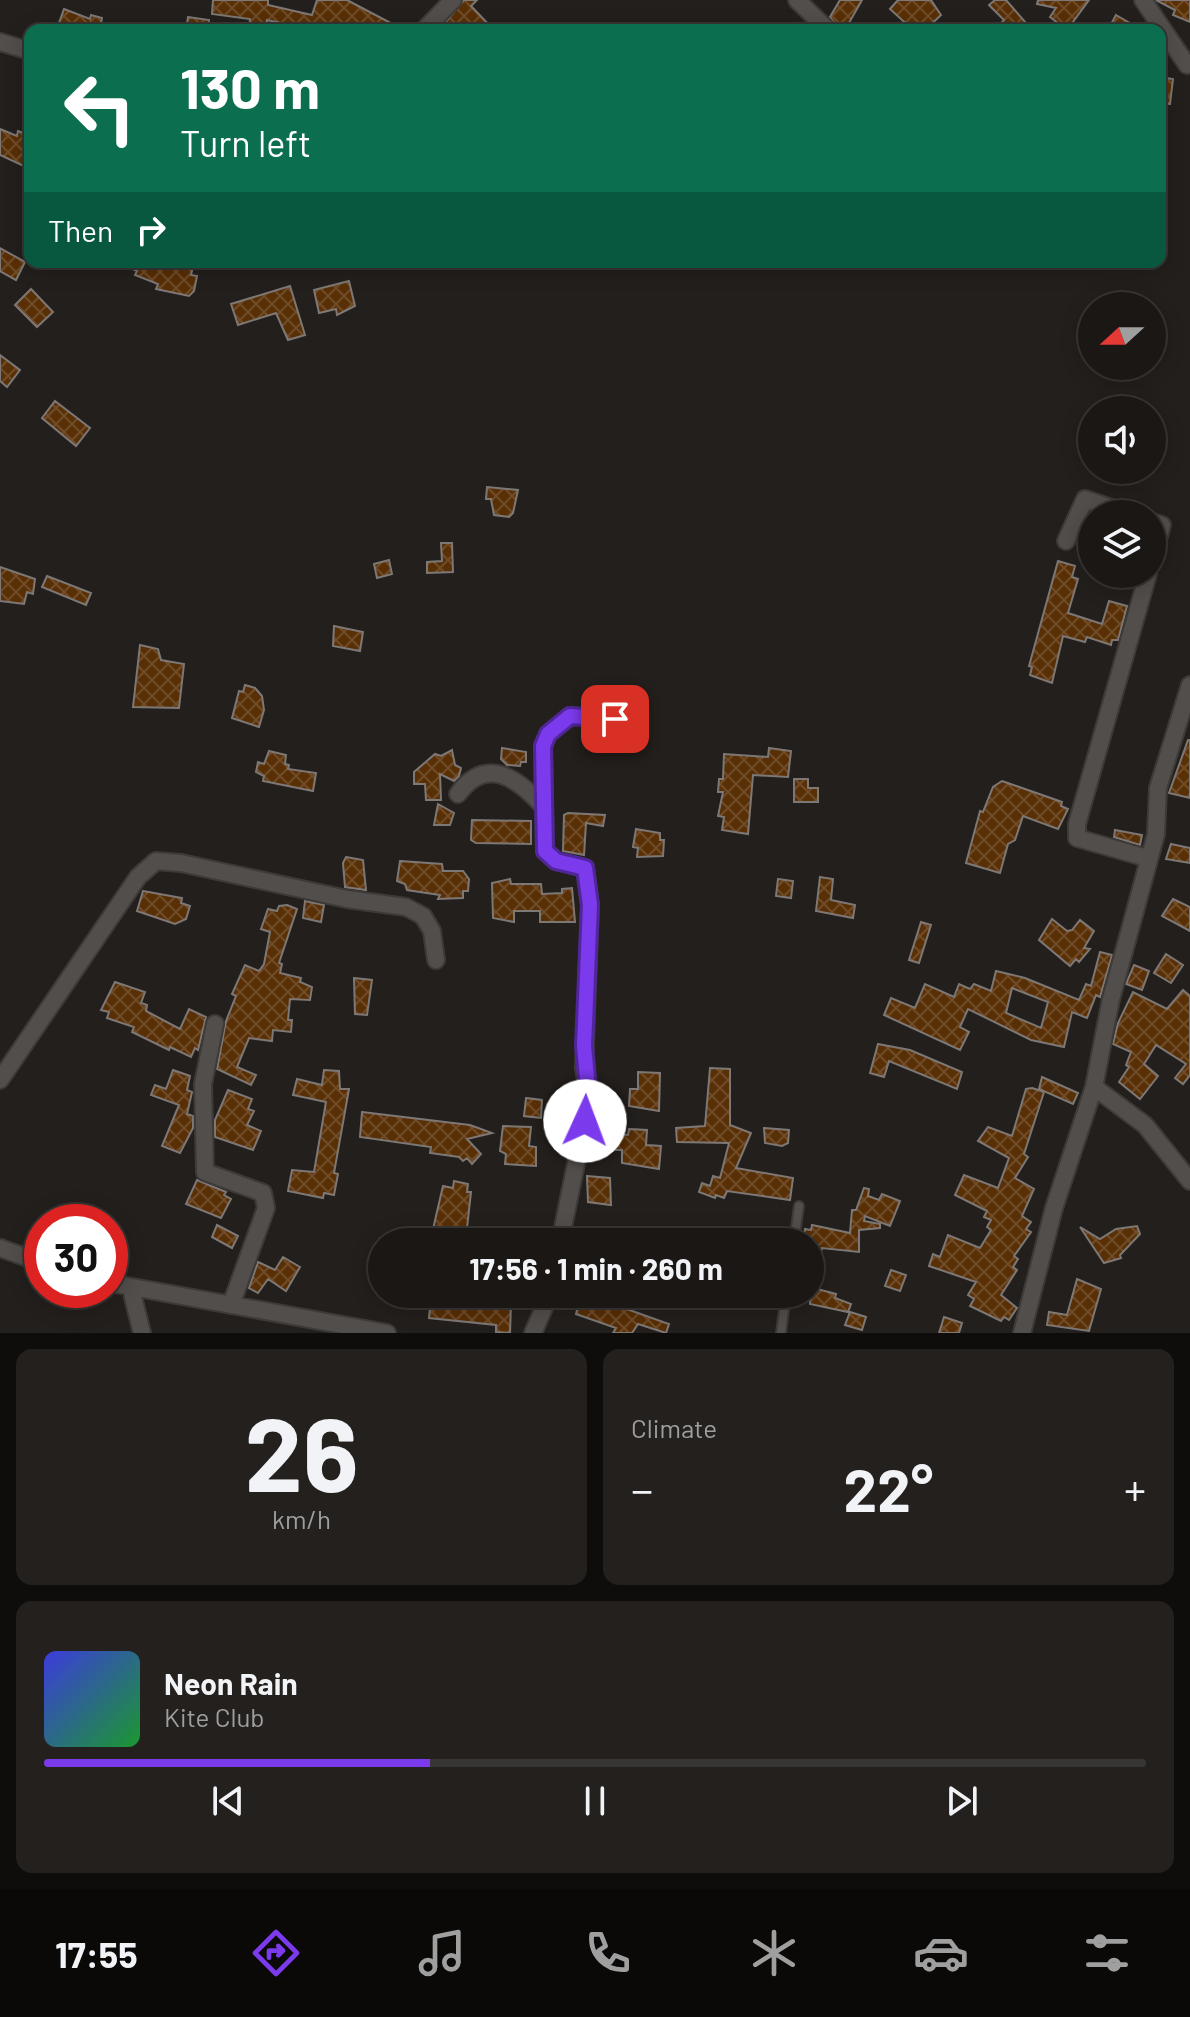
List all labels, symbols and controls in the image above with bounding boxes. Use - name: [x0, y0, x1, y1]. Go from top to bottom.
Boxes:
- text: 130 m: [180, 53, 320, 120]
- icon: left: [48, 56, 152, 160]
- text: Turn left: [180, 121, 311, 164]
- icon: right: [129, 208, 173, 252]
- text: Then: [48, 212, 113, 248]
- north arrow: [1078, 292, 1166, 380]
- map controls: [1078, 292, 1166, 588]
- button: sound: [1078, 396, 1166, 484]
- button: layers: [1078, 500, 1166, 588]
- pin: [581, 685, 649, 753]
- icon: arrive: [593, 697, 637, 741]
- position arrow: [543, 1079, 627, 1163]
- speed limit sign: 30: [24, 1204, 128, 1308]
- text: 17:56 · 1 min · 260 m: [469, 1250, 723, 1286]
- text: 26: [244, 1388, 359, 1513]
- text: Climate: [631, 1412, 717, 1443]
- text: 22°: [844, 1452, 933, 1524]
- text: −: [631, 1462, 653, 1515]
- text: +: [1124, 1462, 1146, 1515]
- text: km/h: [272, 1503, 331, 1534]
- text: Neon Rain: [164, 1665, 298, 1701]
- text: Kite Club: [164, 1701, 265, 1732]
- icon: previous: [206, 1779, 250, 1823]
- icon: pause: [573, 1779, 617, 1823]
- icon: next: [940, 1779, 984, 1823]
- icon: directions: [248, 1925, 304, 1981]
- icon: music: [414, 1925, 470, 1981]
- icon: phone: [580, 1925, 636, 1981]
- icon: climate: [746, 1925, 802, 1981]
- icon: car: [913, 1925, 969, 1981]
- icon: filters: [1079, 1925, 1135, 1981]
- text: 17:55: [55, 1932, 138, 1975]

